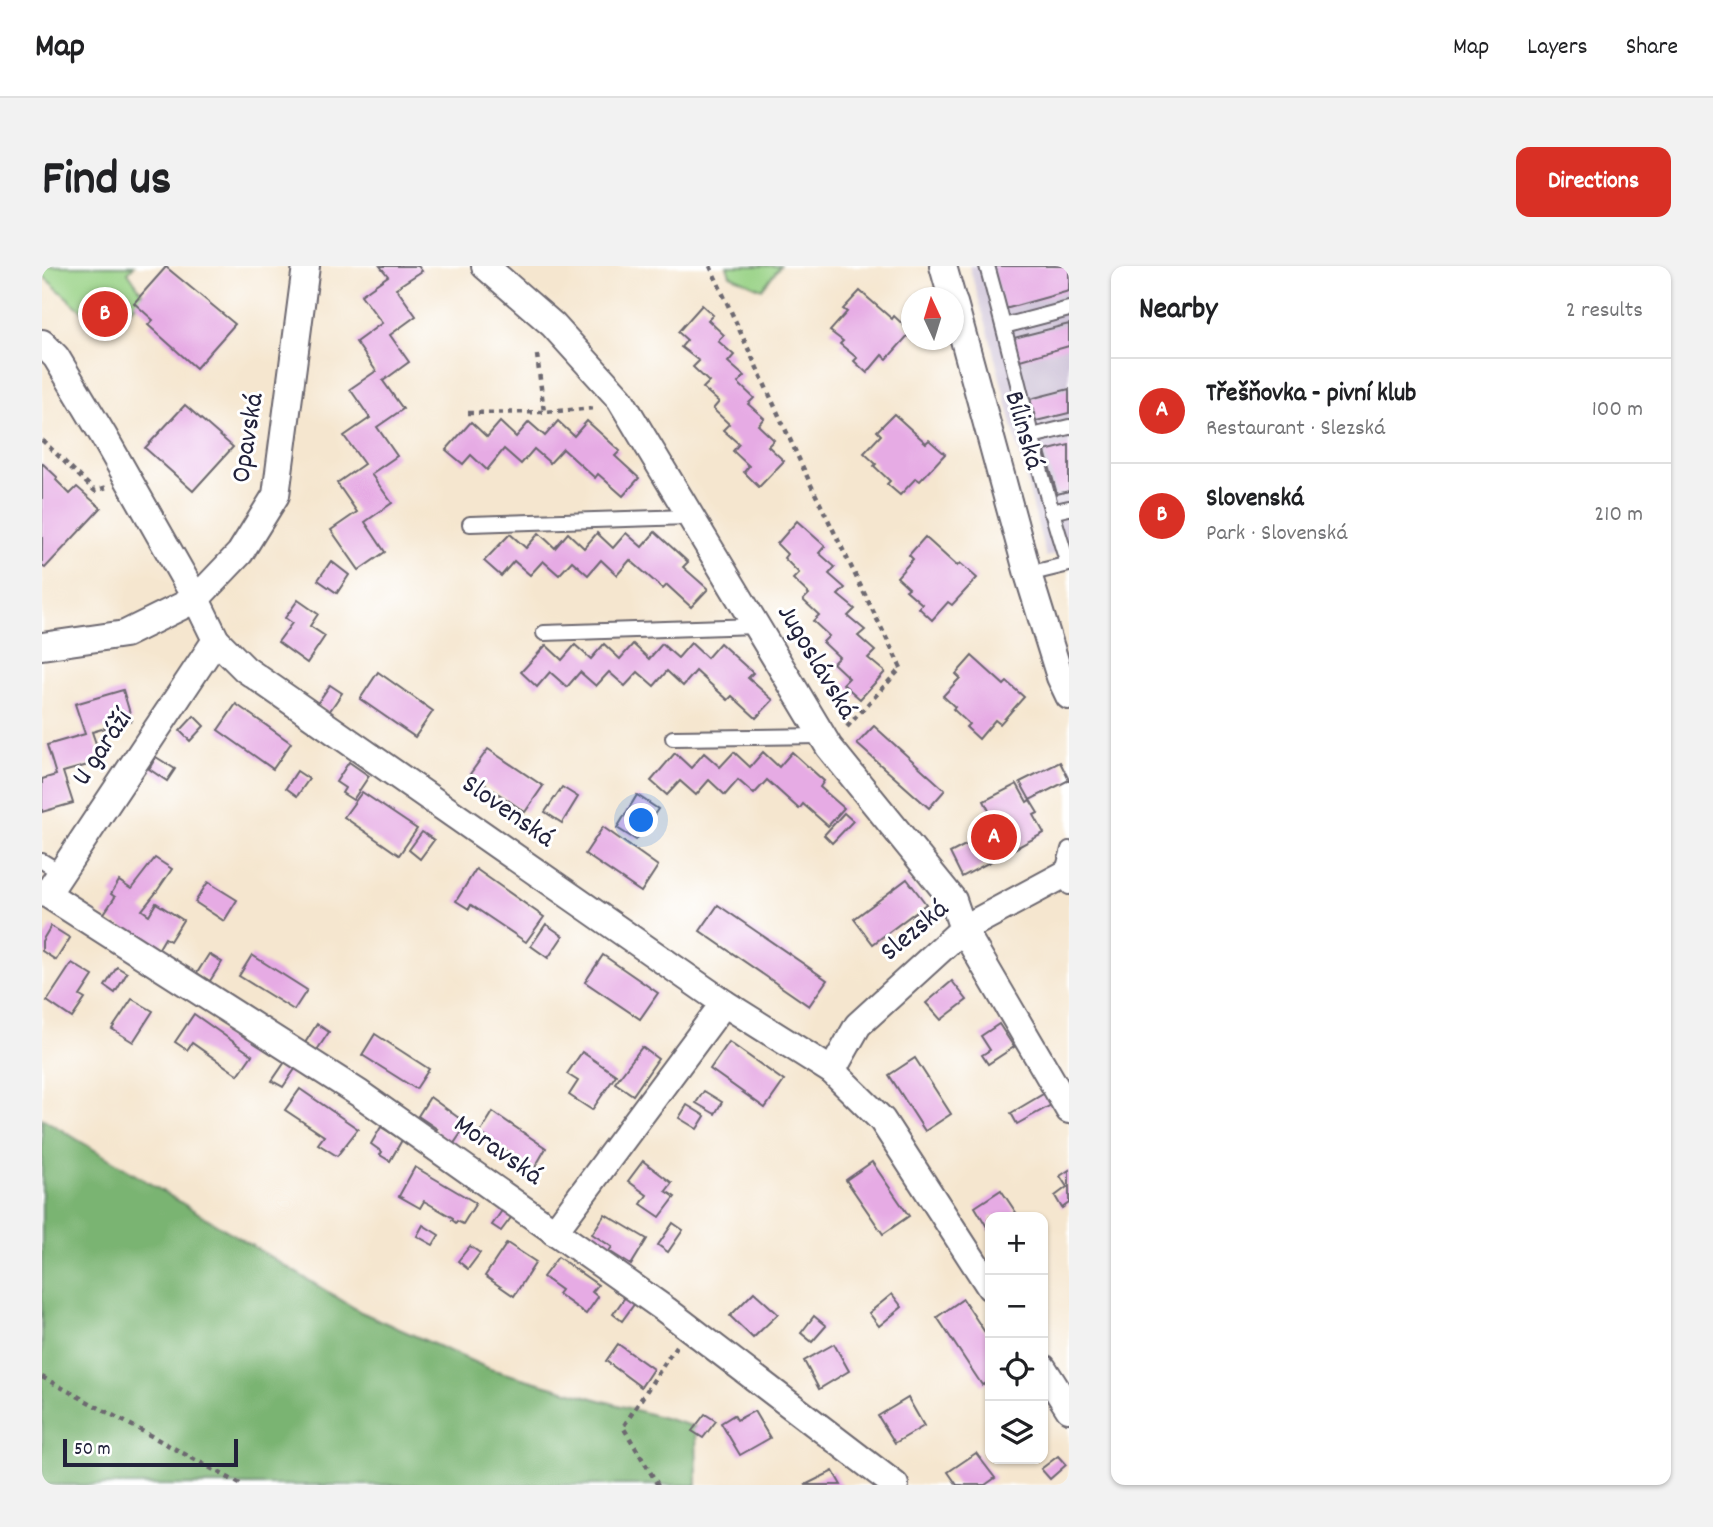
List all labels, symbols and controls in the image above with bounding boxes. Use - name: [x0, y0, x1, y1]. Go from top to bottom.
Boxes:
- text: Map: [35, 25, 85, 72]
- text: Map: [1453, 31, 1489, 65]
- text: Layers: [1527, 31, 1588, 65]
- text: Share: [1626, 31, 1678, 65]
- text: Find us: [42, 147, 171, 217]
- button: Directions: [1516, 147, 1671, 217]
- north arrow: [901, 287, 964, 350]
- pin: B: [82, 288, 128, 340]
- text: Nearby: [1139, 290, 1217, 333]
- text: 2 results: [1566, 295, 1643, 328]
- text: Třešňovka - pivní klub: [1206, 376, 1416, 413]
- street label: Bílinská: [992, 387, 1052, 475]
- street label: Opavská: [223, 390, 277, 486]
- text: A: [1156, 394, 1168, 427]
- text: 100 m: [1592, 394, 1643, 427]
- text: Restaurant · Slezská: [1206, 413, 1386, 446]
- text: Slovenská: [1206, 481, 1304, 518]
- text: B: [1157, 499, 1167, 532]
- text: 210 m: [1594, 499, 1643, 532]
- text: Park · Slovenská: [1206, 518, 1348, 551]
- street label: Jugoslávská: [765, 598, 865, 728]
- street label: U garáží: [64, 701, 145, 795]
- street label: Slovenská: [452, 766, 562, 860]
- your location: [624, 803, 658, 837]
- pin: A: [971, 811, 1017, 863]
- street label: Slezská: [873, 891, 959, 973]
- street label: Moravská: [444, 1107, 550, 1197]
- map controls: [985, 1212, 1048, 1464]
- button: +: [985, 1212, 1048, 1275]
- button: −: [985, 1275, 1048, 1338]
- button: locate: [985, 1338, 1048, 1401]
- button: layers: [985, 1401, 1048, 1464]
- scale bar: [63, 1436, 238, 1468]
- text: 50 m: [74, 1437, 111, 1464]

